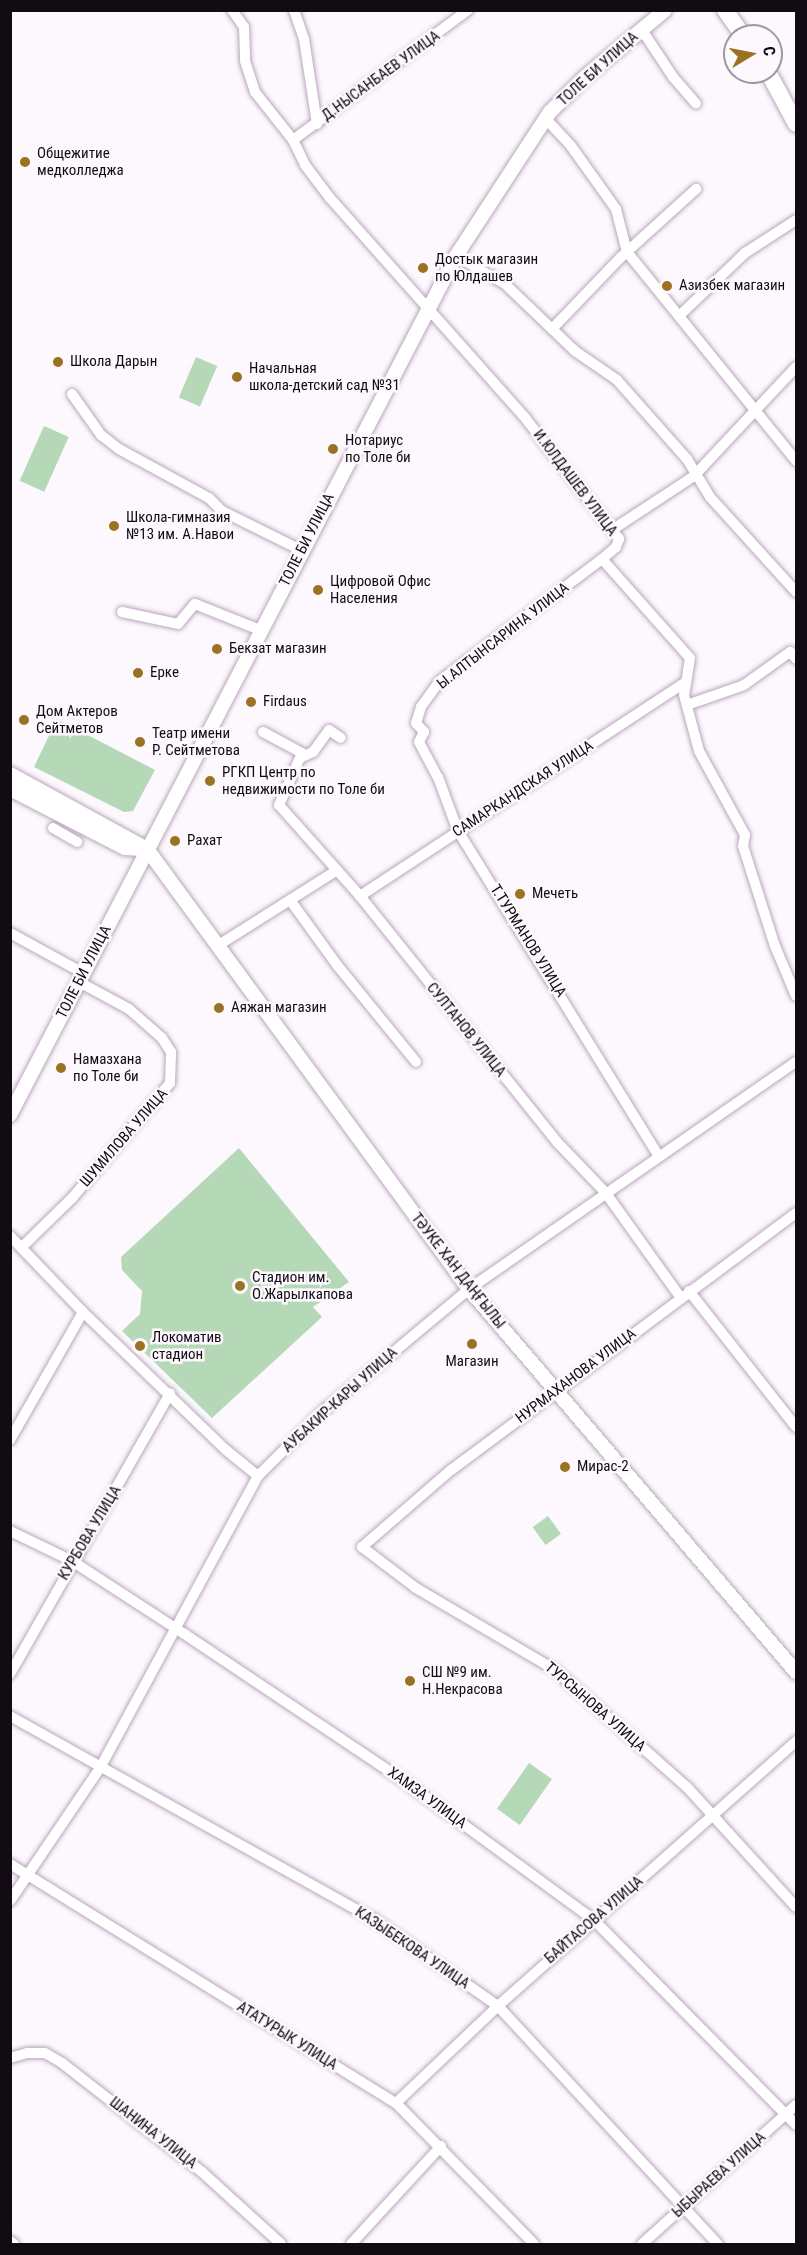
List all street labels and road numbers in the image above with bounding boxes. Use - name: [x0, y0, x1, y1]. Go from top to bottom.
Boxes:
- street label: Д.НЫСАНБАЕВ УЛИЦА: [318, 27, 444, 125]
- street label: ТОЛЕ БИ УЛИЦА: [554, 28, 642, 110]
- street label: И.ЮЛДАШЕВ УЛИЦА: [529, 426, 621, 540]
- street label: ТОЛЕ БИ УЛИЦА: [276, 490, 338, 590]
- street label: Ы.АЛТЫНСАРИНА УЛИЦА: [433, 579, 573, 693]
- street label: САМАРКАНДСКАЯ УЛИЦА: [449, 737, 597, 841]
- street label: Т.ТУРМАНОВ УЛИЦА: [486, 881, 570, 1001]
- street label: ТОЛЕ БИ УЛИЦА: [53, 922, 115, 1022]
- street label: СУЛТАНОВ УЛИЦА: [423, 979, 509, 1081]
- street label: ШУМИЛОВА УЛИЦА: [76, 1085, 172, 1191]
- street label: ТӘУКЕ ХАН ДАҢҒЫЛЫ: [407, 1210, 509, 1332]
- street label: НУРМАХАНОВА УЛИЦА: [512, 1325, 640, 1427]
- street label: АУБАКИР-КАРЫ УЛИЦА: [279, 1344, 401, 1456]
- street label: КУРБОВА УЛИЦА: [55, 1482, 125, 1584]
- street label: ТУРСЫНОВА УЛИЦА: [541, 1658, 649, 1756]
- street label: ХАМЗА УЛИЦА: [384, 1763, 470, 1833]
- street label: БАЙТАСОВА УЛИЦА: [541, 1872, 647, 1968]
- street label: КАЗЫБЕКОВА УЛИЦА: [351, 1903, 473, 1993]
- street label: АТАТУРЫК УЛИЦА: [234, 1998, 340, 2074]
- street label: ШАНИНА УЛИЦА: [106, 2093, 200, 2173]
- street label: ЫБЫРАЕВА УЛИЦА: [669, 2128, 769, 2222]

